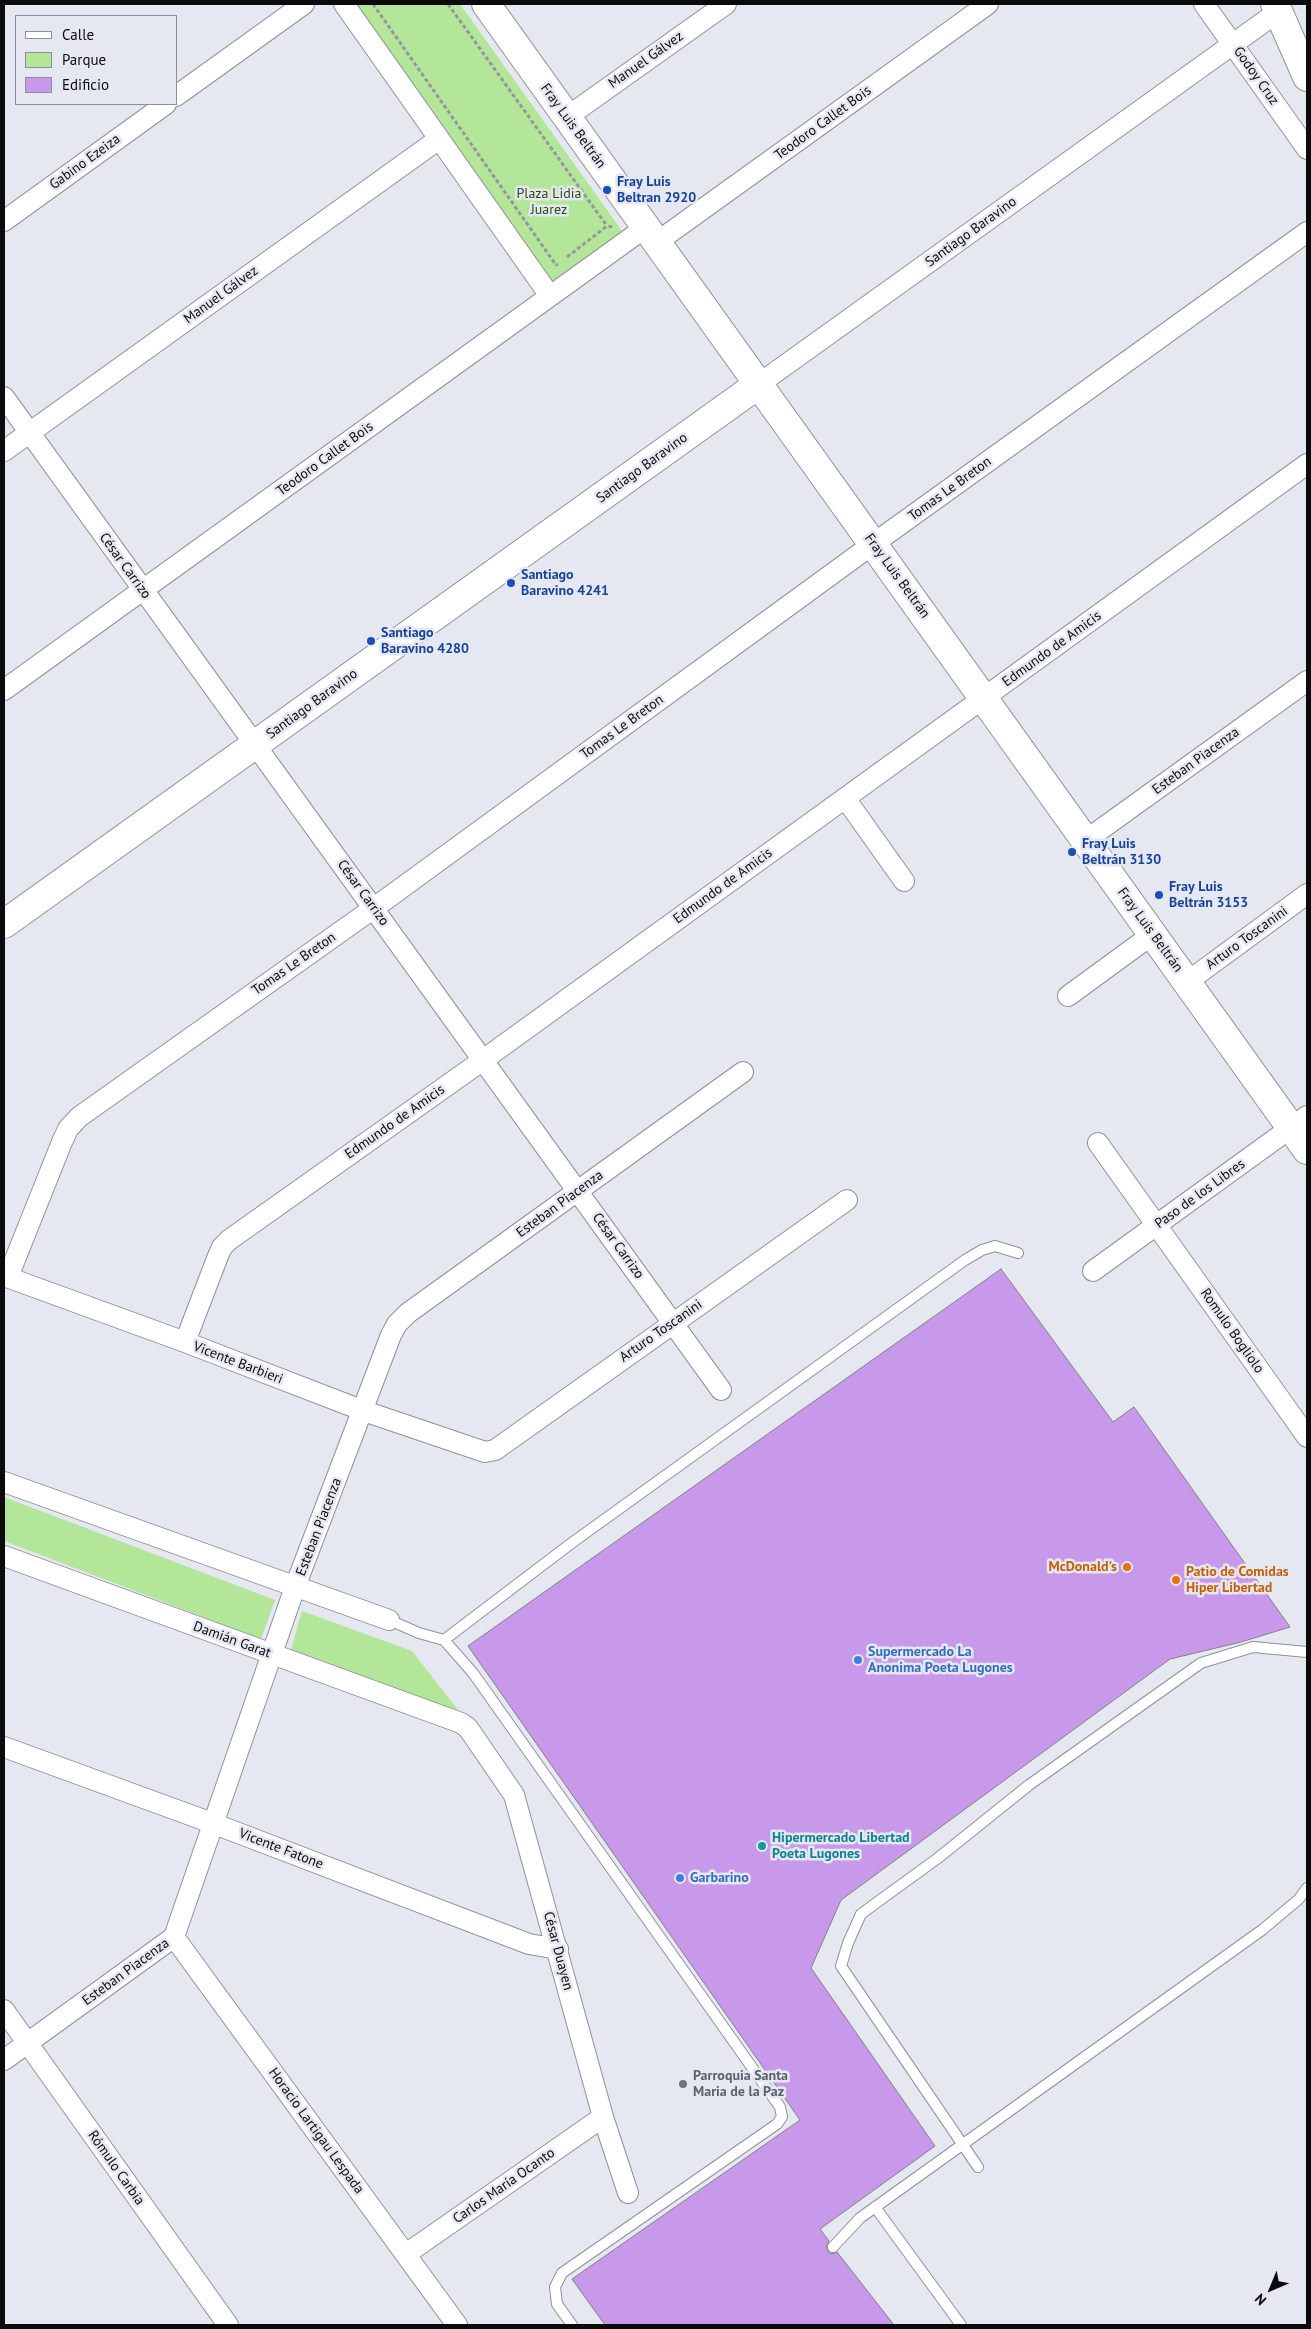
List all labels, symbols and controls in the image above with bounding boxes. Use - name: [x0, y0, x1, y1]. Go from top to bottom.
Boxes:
- legend: [15, 15, 178, 105]
- text: Calle: [62, 25, 94, 44]
- street label: Manuel Gálvez: [605, 28, 687, 92]
- street label: Godoy Cruz: [1230, 44, 1282, 108]
- text: Parque: [62, 50, 106, 69]
- text: Edificio: [62, 75, 109, 94]
- street label: Fray Luis Beltrán: [537, 80, 609, 172]
- street label: Teodoro Callet Bois: [771, 82, 875, 164]
- street label: Gabino Ezeiza: [46, 131, 124, 193]
- place label: Fray Luis Beltran 2920: [617, 174, 696, 206]
- marker: Fray Luis Beltran 2920: [601, 184, 613, 196]
- park label: Plaza Lidia Juarez: [516, 186, 582, 218]
- street label: Santiago Baravino: [922, 193, 1020, 271]
- street label: Manuel Gálvez: [181, 262, 261, 328]
- street label: Teodoro Callet Bois: [273, 418, 377, 500]
- street label: Santiago Baravino: [593, 429, 691, 507]
- street label: Tomas Le Breton: [905, 453, 995, 525]
- street label: César Carrizo: [95, 530, 155, 602]
- street label: Fray Luis Beltrán: [861, 530, 933, 622]
- place label: Santiago Baravino 4241: [521, 567, 609, 600]
- marker: Santiago Baravino 4241: [505, 577, 517, 589]
- street label: Edmundo de Amicis: [999, 608, 1105, 690]
- place label: Santiago Baravino 4280: [381, 625, 469, 658]
- marker: Santiago Baravino 4280: [365, 635, 377, 647]
- street label: Santiago Baravino: [263, 665, 361, 743]
- street label: Tomas Le Breton: [577, 691, 667, 763]
- street label: Esteban Piacenza: [1149, 724, 1243, 798]
- place label: Fray Luis Beltrán 3130: [1082, 836, 1161, 869]
- street label: Edmundo de Amicis: [670, 845, 776, 927]
- marker: Fray Luis Beltrán 3130: [1066, 846, 1078, 858]
- street label: César Carrizo: [333, 857, 393, 929]
- place label: Fray Luis Beltrán 3153: [1169, 879, 1248, 912]
- street label: Fray Luis Beltrán: [1114, 884, 1186, 976]
- marker: Fray Luis Beltrán 3153: [1153, 889, 1165, 901]
- street label: Arturo Toscanini: [1203, 903, 1291, 973]
- street label: Tomas Le Breton: [249, 929, 339, 999]
- street label: Edmundo de Amicis: [342, 1081, 448, 1163]
- street label: Paso de los Libres: [1152, 1156, 1248, 1232]
- street label: Esteban Piacenza: [513, 1167, 607, 1241]
- street label: César Carrizo: [588, 1210, 648, 1282]
- street label: Romulo Bogliolo: [1197, 1285, 1267, 1377]
- street label: Arturo Toscanini: [616, 1296, 706, 1366]
- street label: Vicente Barbieri: [191, 1338, 285, 1388]
- street label: Esteban Piacenza: [293, 1476, 345, 1578]
- place label: McDonald's: [1048, 1559, 1117, 1575]
- marker: McDonald's: [1121, 1561, 1133, 1573]
- place label: Patio de Comidas Hiper Libertad: [1186, 1564, 1289, 1596]
- marker: Patio de Comidas Hiper Libertad: [1170, 1574, 1182, 1586]
- street label: Damián Garat: [191, 1618, 273, 1662]
- place label: Supermercado La Anonima Poeta Lugones: [868, 1644, 1013, 1676]
- marker: Supermercado La Anonima Poeta Lugones: [852, 1654, 864, 1666]
- street label: Vicente Fatone: [236, 1825, 326, 1873]
- place label: Hipermercado Libertad Poeta Lugones: [772, 1830, 910, 1862]
- marker: Hipermercado Libertad Poeta Lugones: [756, 1840, 768, 1852]
- place label: Garbarino: [690, 1870, 749, 1886]
- marker: Garbarino: [674, 1872, 686, 1884]
- street label: César Duayen: [539, 1910, 577, 1992]
- street label: Esteban Piacenza: [79, 1935, 173, 2009]
- street label: Horacio Lartigau Lespada: [265, 2065, 367, 2197]
- place label: Parroquia Santa Maria de la Paz: [693, 2068, 788, 2100]
- marker: Parroquia Santa Maria de la Paz: [677, 2078, 689, 2090]
- street label: Rómulo Carbia: [84, 2127, 148, 2209]
- street label: Carlos María Ocanto: [450, 2145, 558, 2227]
- north arrow: [1246, 2264, 1296, 2314]
- text: N: [1251, 2290, 1270, 2309]

